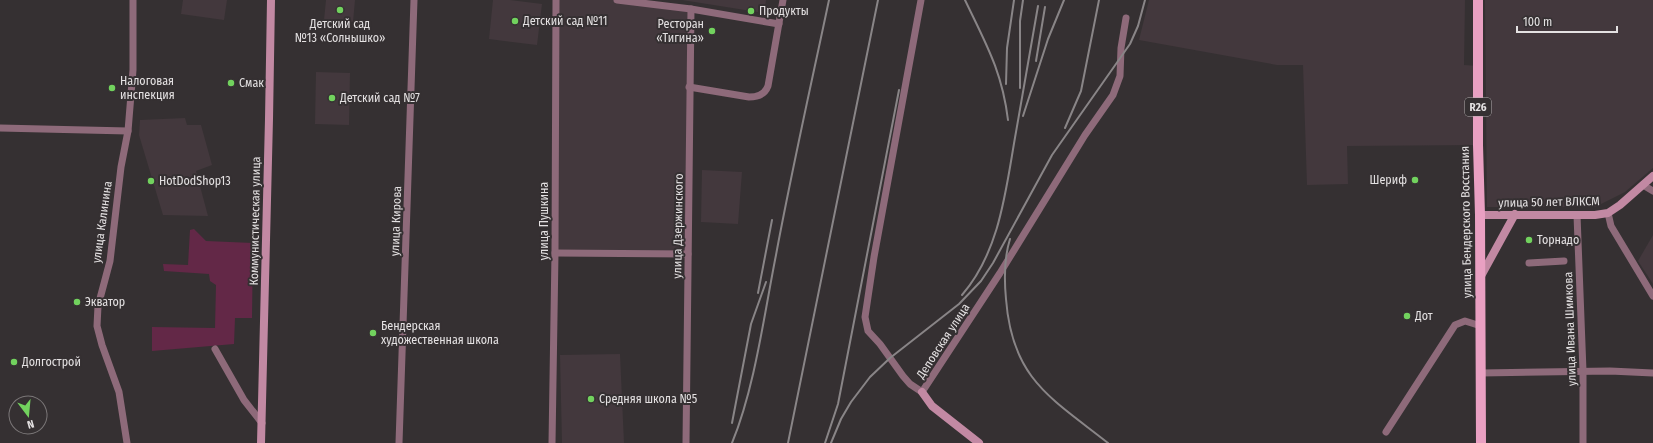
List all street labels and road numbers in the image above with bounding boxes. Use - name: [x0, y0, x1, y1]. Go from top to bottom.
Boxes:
- road number: R26: [1465, 98, 1491, 116]
- street label: улица Бендерского Восстания: [1458, 146, 1474, 298]
- street label: Коммунистическая улица: [247, 156, 263, 286]
- street label: улица Дзержинского: [670, 173, 686, 279]
- street label: улица Калинина: [89, 180, 115, 264]
- street label: улица Пушкина: [537, 182, 551, 260]
- street label: улица Кирова: [388, 186, 404, 256]
- street label: улица 50 лет ВЛКСМ: [1498, 194, 1600, 210]
- street label: улица Ивана Шимкова: [1561, 272, 1579, 386]
- street label: Деповская улица: [913, 301, 973, 382]

